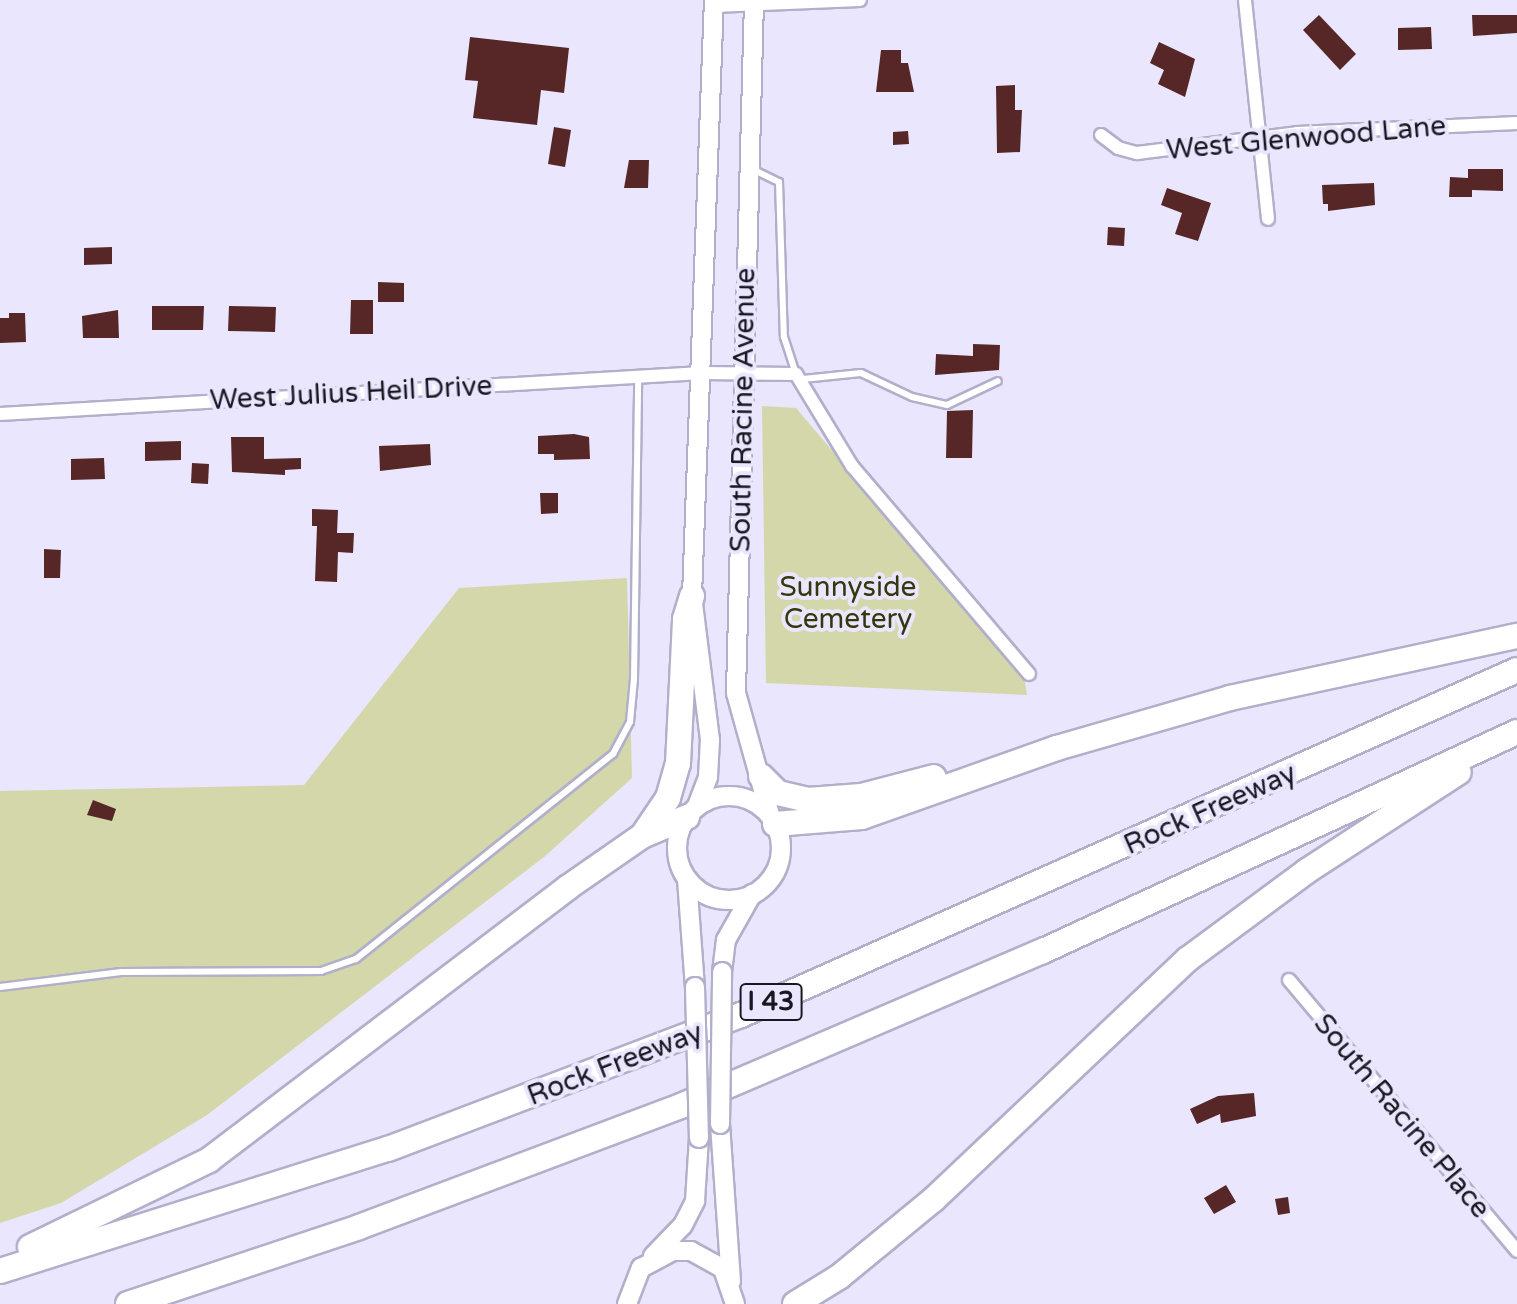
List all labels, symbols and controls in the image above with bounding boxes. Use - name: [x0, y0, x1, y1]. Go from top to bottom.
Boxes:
- street label: West Glenwood Lane: [1165, 109, 1447, 167]
- street label: South Racine Avenue: [724, 268, 762, 552]
- street label: West Julius Heil Drive: [209, 369, 493, 417]
- park label: Sunnyside Cemetery: [780, 570, 916, 636]
- street label: Rock Freeway: [1119, 756, 1301, 862]
- road number: I 43: [739, 980, 803, 1024]
- street label: South Racine Place: [1307, 1007, 1497, 1225]
- street label: Rock Freeway: [523, 1015, 707, 1113]

